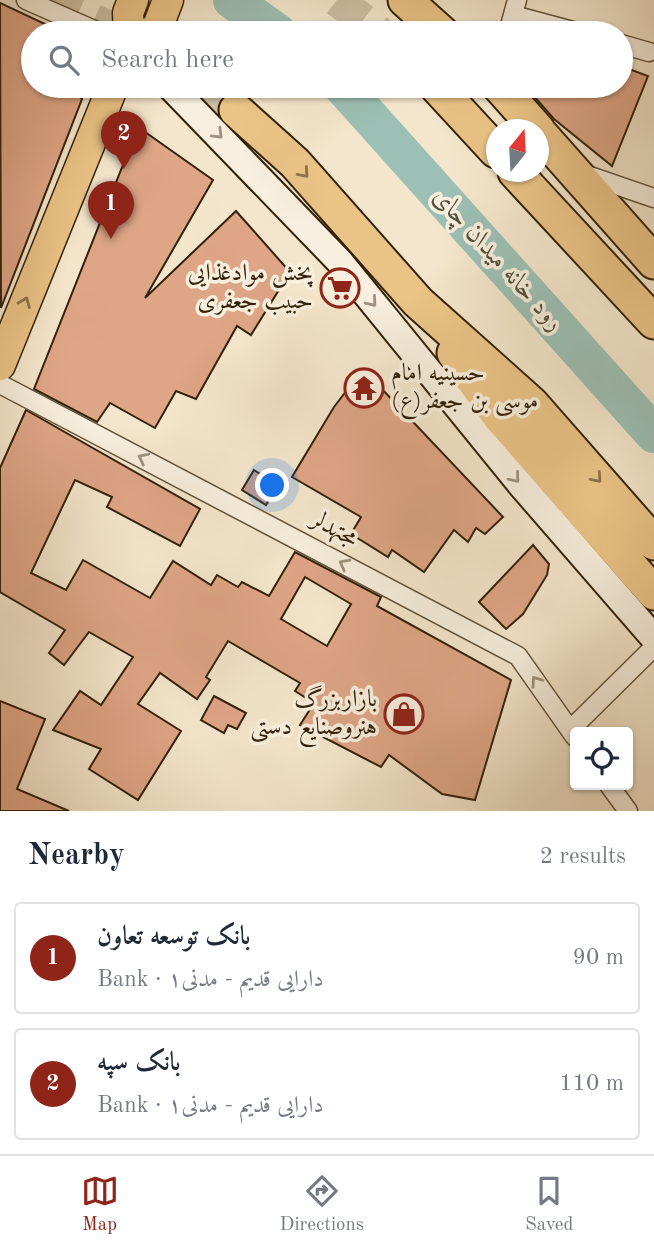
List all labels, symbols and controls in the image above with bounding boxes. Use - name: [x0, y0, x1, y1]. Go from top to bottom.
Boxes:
- search box: [21, 21, 633, 98]
- icon: search: [45, 41, 83, 79]
- text: Search here: [101, 47, 234, 73]
- pin: 2: [101, 111, 147, 169]
- north arrow: [486, 119, 549, 182]
- one-way arrow: [210, 125, 223, 138]
- one-way arrow: [296, 165, 308, 178]
- pin: 1: [88, 181, 134, 239]
- water label: رود خانه میدان چای: [425, 184, 568, 338]
- place label: پخش موادغذایی حبیب جعفری: [188, 262, 313, 316]
- supermarket icon: پخش موادغذایی حبیب جعفری: [319, 267, 361, 309]
- one-way arrow: [363, 294, 376, 306]
- one-way arrow: [17, 297, 31, 309]
- place label: حسینیه امام موسی بن جعفر(ع): [391, 362, 538, 420]
- temple icon: حسینیه امام موسی بن جعفر(ع): [343, 367, 385, 409]
- one-way arrow: [138, 452, 150, 466]
- your location: [255, 468, 289, 502]
- one-way arrow: [507, 470, 519, 483]
- one-way arrow: [589, 470, 601, 483]
- street label: مجتهدلر: [304, 506, 362, 553]
- one-way arrow: [339, 558, 352, 572]
- one-way arrow: [532, 676, 544, 689]
- place label: بازاربزرگ هنروصنایع دستی: [250, 685, 377, 748]
- shop icon: بازاربزرگ هنروصنایع دستی: [383, 693, 425, 735]
- map controls: [570, 727, 633, 790]
- button: locate: [570, 727, 633, 790]
- text: Nearby: [28, 841, 125, 871]
- text: 2 results: [540, 845, 626, 868]
- text: بانک توسعه تعاون: [97, 924, 251, 950]
- text: 1: [46, 946, 60, 969]
- text: 90 m: [573, 946, 624, 969]
- text: Bank · دارایی قدیم - مدنی۱: [97, 968, 324, 991]
- text: بانک سپه: [97, 1050, 181, 1076]
- text: 2: [46, 1072, 60, 1095]
- text: 110 m: [559, 1072, 624, 1095]
- text: Bank · دارایی قدیم - مدنی۱: [97, 1094, 324, 1117]
- tab: Map: [81, 1172, 119, 1237]
- tab: Directions: [280, 1172, 364, 1237]
- tab: Saved: [525, 1172, 573, 1237]

